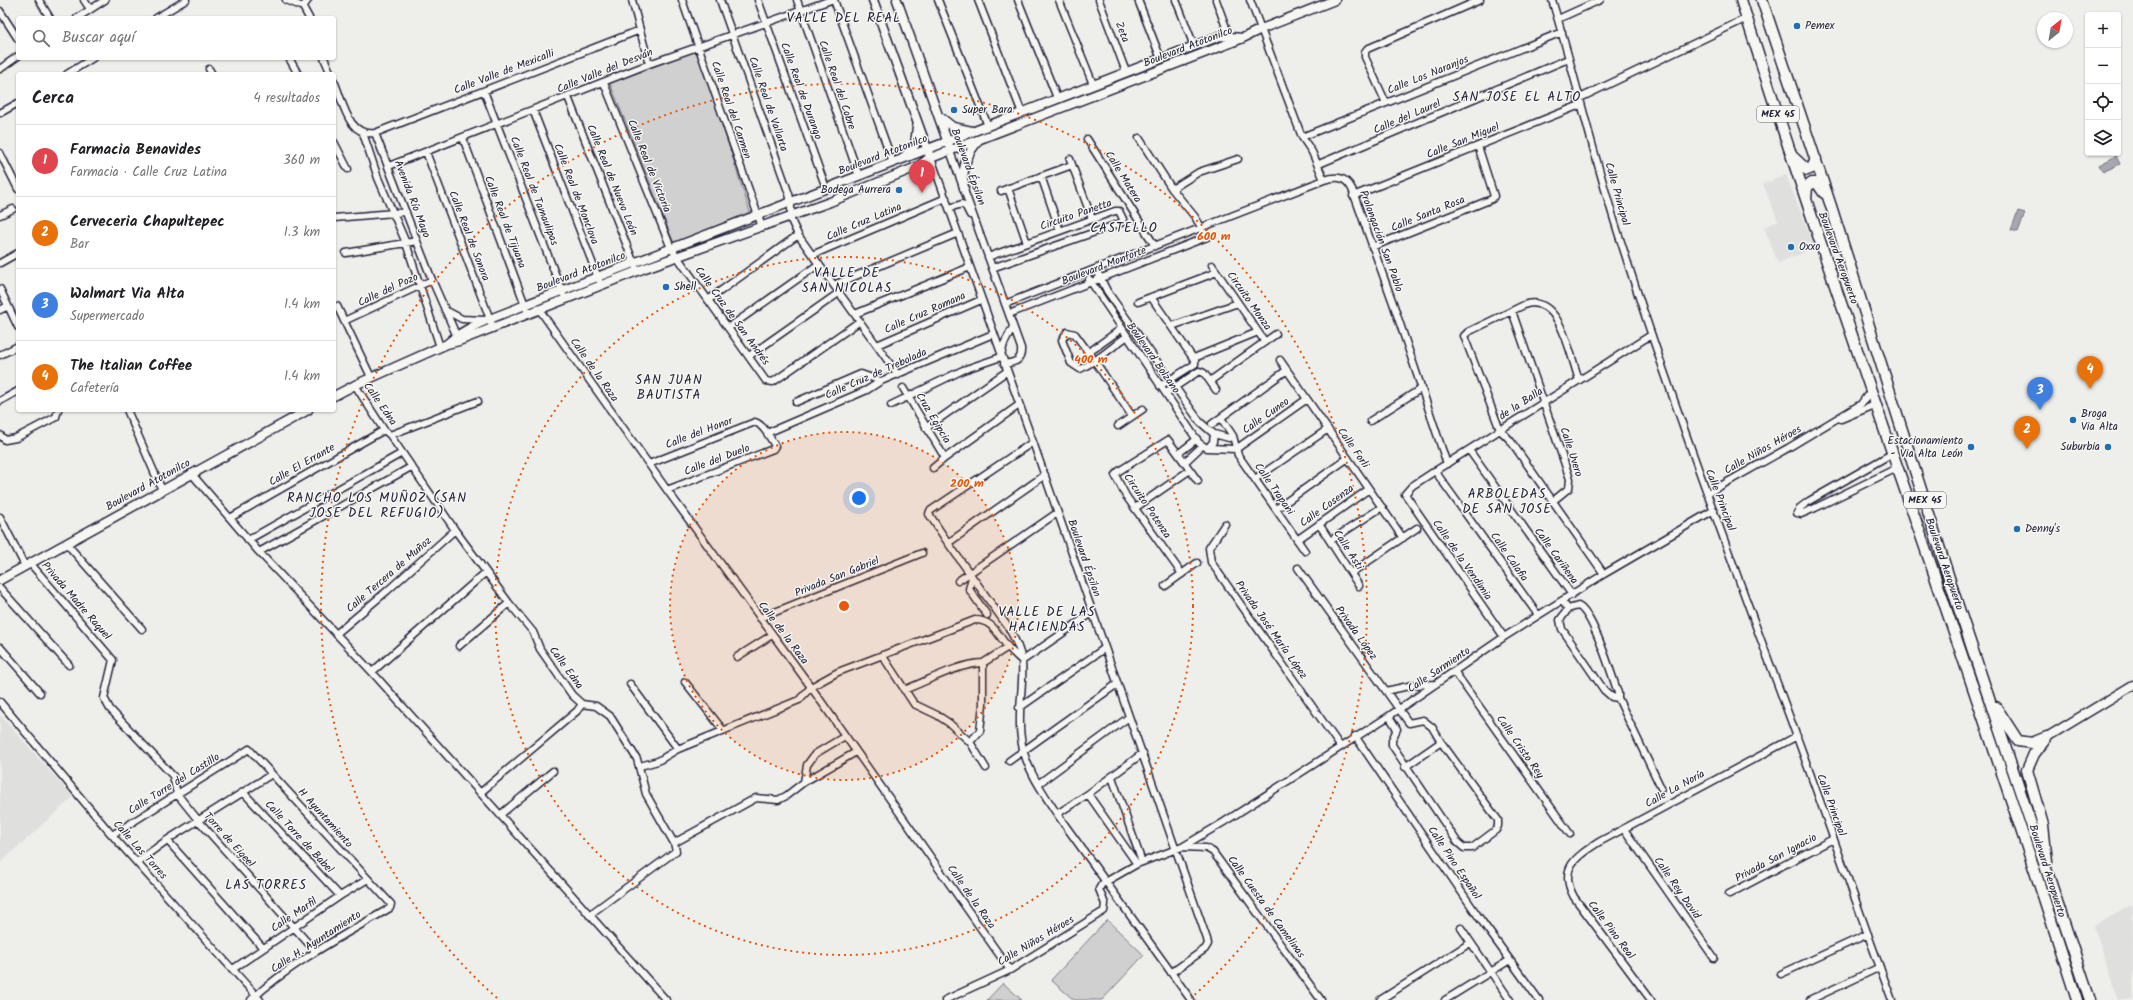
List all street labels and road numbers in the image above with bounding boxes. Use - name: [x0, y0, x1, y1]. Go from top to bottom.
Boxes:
- street label: Zeta: [1110, 19, 1134, 45]
- street label: Boulevard Atotonilco: [1141, 22, 1235, 72]
- street label: Calle Real del Cobre: [813, 38, 861, 132]
- street label: Calle Real de Durango: [775, 40, 827, 142]
- street label: Calle Valle del Desván: [554, 43, 656, 98]
- street label: Calle Valle de Mexicalli: [451, 44, 557, 99]
- street label: Calle Los Naranjos: [1385, 50, 1472, 100]
- street label: Calle Real de Vallarta: [743, 54, 793, 154]
- street label: Calle Real del Carmen: [706, 59, 756, 162]
- street label: Calle del Laurel: [1370, 95, 1444, 139]
- road number: MEX 45: [1757, 106, 1799, 122]
- street label: Calle Real de Victoria: [622, 117, 676, 215]
- street label: Calle San Miguel: [1424, 118, 1502, 164]
- street label: Calle Real de Nuevo León: [581, 122, 643, 238]
- street label: Boulevard Épsilon: [946, 126, 990, 208]
- street label: Boulevard Atotonilco: [836, 130, 930, 180]
- street label: Calle Real de Tamaulipas: [505, 134, 563, 249]
- street label: Calle Real de Monclova: [548, 141, 604, 247]
- street label: Calle Matera: [1100, 147, 1146, 207]
- street label: Avenida Río Mayo: [389, 157, 435, 241]
- street label: Calle Principal: [1599, 160, 1635, 228]
- street label: Calle Real de Tijuana: [479, 173, 531, 271]
- street label: Calle Real de Sonora: [443, 188, 495, 284]
- street label: Prolongación San Pablo: [1354, 188, 1408, 294]
- street label: Calle Santa Rosa: [1388, 191, 1468, 237]
- street label: Circuito Panetta: [1038, 194, 1114, 236]
- street label: Calle Cruz Latina: [824, 198, 904, 246]
- street label: Boulevard Aeropuerto: [1813, 209, 1863, 307]
- street label: Boulevard Monforte: [1059, 241, 1149, 290]
- street label: Boulevard Atotonilco: [534, 247, 628, 297]
- street label: Calle Cruz de San Andrés: [690, 263, 774, 370]
- street label: Calle del Pozo: [355, 268, 421, 312]
- street label: Circuito Monza: [1222, 268, 1276, 334]
- street label: Calle Cruz Romana: [881, 287, 969, 339]
- street label: Boulevard Bolzano: [1122, 319, 1184, 397]
- street label: Calle de la Raza: [565, 334, 623, 406]
- street label: Calle Cruz de Trebolada: [822, 343, 930, 405]
- street label: Calle Edna: [358, 379, 402, 429]
- street label: de la Balla: [1495, 383, 1547, 425]
- street label: Cruz Egipcia: [911, 389, 955, 447]
- street label: Calle Cuneo: [1239, 393, 1293, 439]
- street label: Calle del Honor: [663, 411, 737, 454]
- street label: Calle Niños Héroes: [1721, 420, 1805, 480]
- street label: Calle Forli: [1332, 424, 1374, 472]
- street label: Calle Uvero: [1555, 425, 1587, 479]
- street label: Calle El Errante: [265, 439, 339, 491]
- street label: Calle del Duelo: [682, 439, 752, 481]
- street label: Boulevard Atotonilco: [102, 454, 194, 516]
- street label: Calle Trapani: [1249, 459, 1299, 519]
- street label: Calle Principal: [1700, 466, 1740, 534]
- street label: Circuito Potenza: [1118, 470, 1176, 542]
- street label: Calle Cosenza: [1296, 480, 1358, 532]
- road number: MEX 45: [1904, 492, 1946, 508]
- street label: Boulevard Aeropuerto: [1920, 515, 1968, 613]
- street label: Calle de la Vendimia: [1427, 516, 1497, 604]
- street label: Boulevard Épsilon: [1062, 517, 1106, 599]
- street label: Calle Cariñena: [1529, 524, 1583, 588]
- street label: Calle Asti: [1328, 526, 1368, 574]
- street label: Calle Calafia: [1485, 528, 1533, 586]
- street label: Calle Tercera de Muñoz: [342, 533, 436, 617]
- street label: Privada San Gabriel: [792, 552, 882, 602]
- street label: Privada Madre Raquel: [37, 558, 116, 645]
- street label: Privada José María López: [1230, 577, 1312, 683]
- street label: Calle de la Raza: [753, 598, 813, 668]
- street label: Privada López: [1330, 602, 1382, 664]
- street label: Calle Sarmiento: [1404, 642, 1474, 698]
- street label: Calle Edna: [544, 643, 588, 693]
- street label: Calle Cristo Rey: [1491, 711, 1549, 783]
- street label: Calle Torre del Castillo: [125, 748, 223, 820]
- street label: Calle La Noría: [1642, 765, 1708, 813]
- street label: Calle Principal: [1811, 771, 1851, 839]
- street label: H Ayuntamiento: [293, 784, 357, 852]
- street label: Calle Torre de Babel: [260, 796, 338, 878]
- street label: Torre de Eigeel: [199, 808, 259, 872]
- street label: Calle Las Torres: [108, 816, 172, 884]
- street label: Boulevard Aeropuerto: [2023, 822, 2071, 920]
- street label: Calle Pino Español: [1423, 823, 1486, 904]
- street label: Privada San Ignacio: [1732, 829, 1820, 887]
- street label: Calle Cuesta de Camelinas: [1223, 852, 1310, 962]
- street label: Calle Rey David: [1649, 853, 1705, 923]
- street label: Calle de la Raza: [942, 861, 1000, 933]
- street label: Calle Marfil: [267, 893, 321, 937]
- street label: Calle Pino Real: [1583, 897, 1639, 963]
- street label: Calle H. Ayuntamiento: [267, 906, 365, 978]
- street label: Calle Niños Héroes: [994, 911, 1078, 971]

